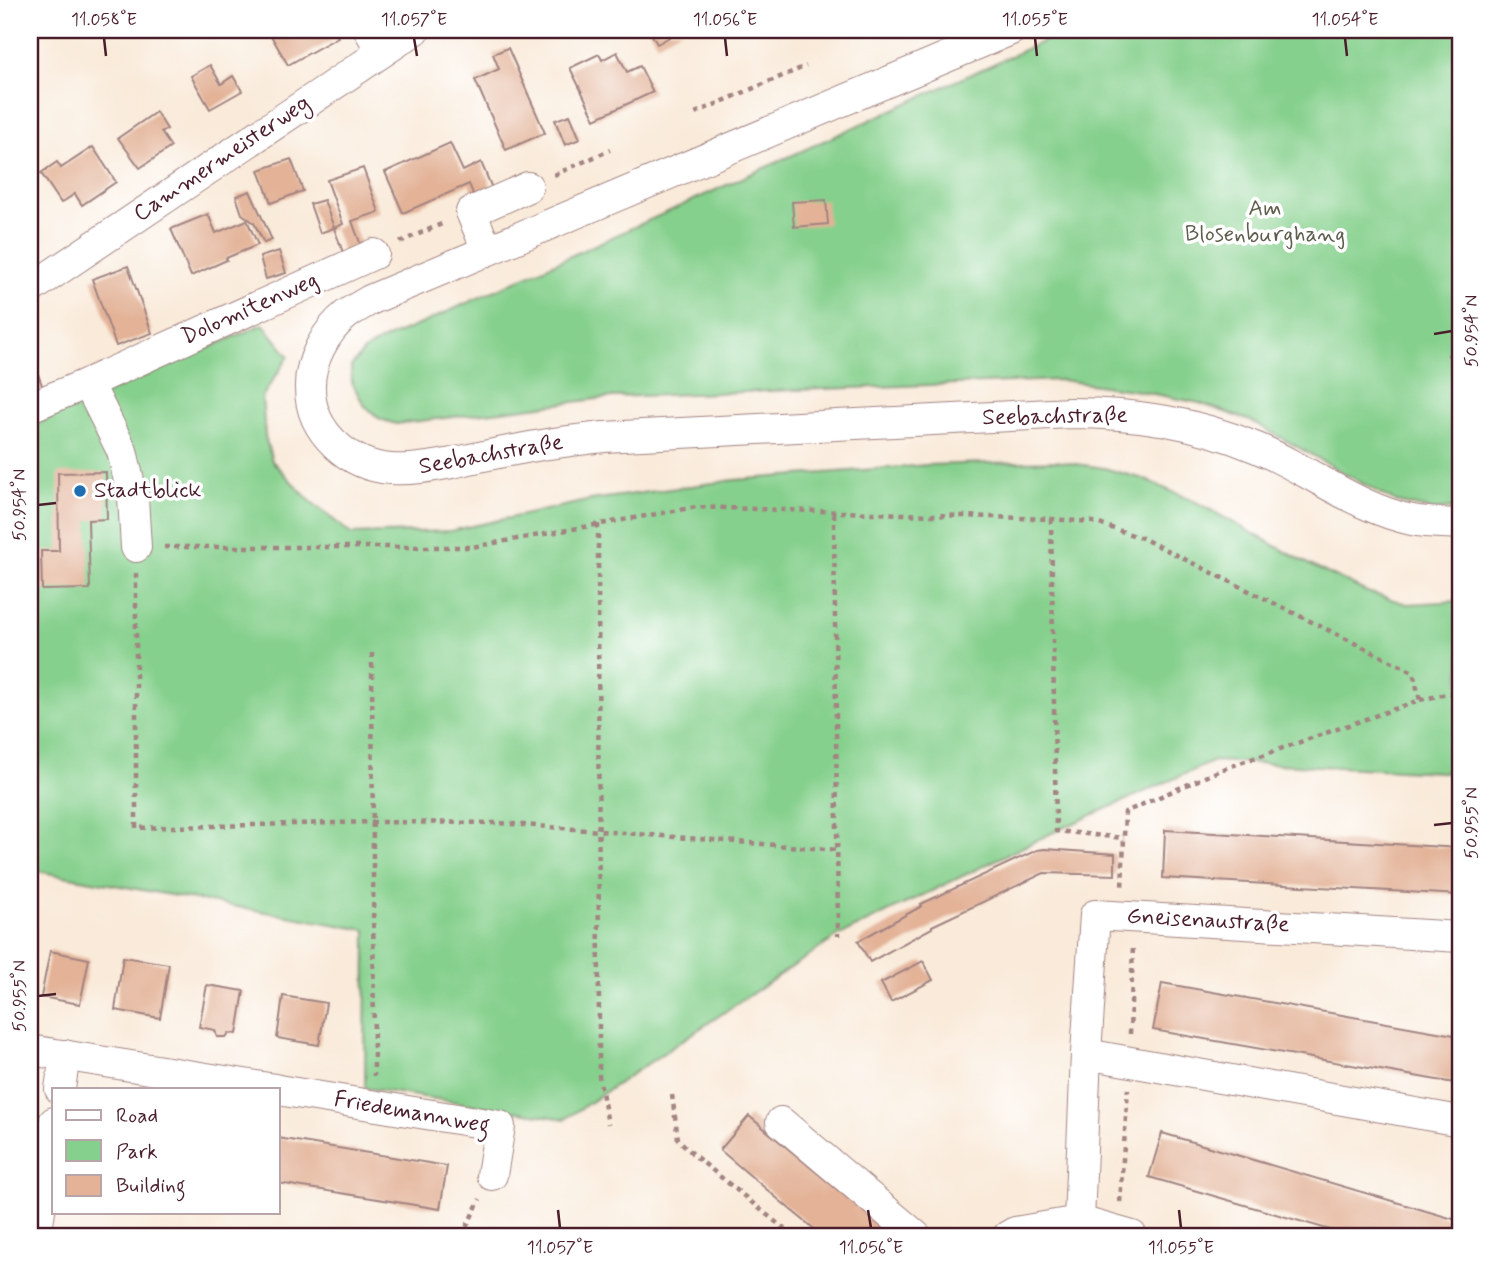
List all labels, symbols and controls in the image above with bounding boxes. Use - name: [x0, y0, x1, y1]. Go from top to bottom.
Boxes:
- text: 11.058°E: [71, 8, 137, 32]
- text: 11.057°E: [381, 8, 447, 32]
- text: 11.056°E: [693, 8, 757, 32]
- text: 11.055°E: [1002, 8, 1068, 32]
- text: 11.054°E: [1312, 8, 1378, 32]
- street label: Cammermeisterweg: [128, 89, 317, 231]
- park label: Am Blosenburghang: [1185, 194, 1345, 250]
- street label: Dolomitenweg: [177, 265, 323, 353]
- text: 50.954°N: [1460, 295, 1484, 367]
- street label: Seebachstraße: [982, 401, 1128, 433]
- street label: Seebachstraße: [417, 428, 565, 482]
- text: 50.954°N: [8, 469, 32, 541]
- place label: Stadtblick: [94, 476, 202, 506]
- marker: Stadtblick: [72, 483, 88, 499]
- text: 50.955°N: [1460, 787, 1484, 859]
- street label: Gneisenaustraße: [1126, 902, 1290, 940]
- text: 50.955°N: [8, 960, 32, 1032]
- street label: Friedemannweg: [331, 1085, 492, 1143]
- legend: [52, 1088, 280, 1214]
- text: Road: [116, 1102, 158, 1130]
- text: Park: [116, 1138, 158, 1166]
- text: Building: [116, 1172, 186, 1202]
- text: 11.057°E: [527, 1236, 593, 1260]
- text: 11.056°E: [839, 1236, 903, 1260]
- text: 11.055°E: [1148, 1236, 1214, 1260]

